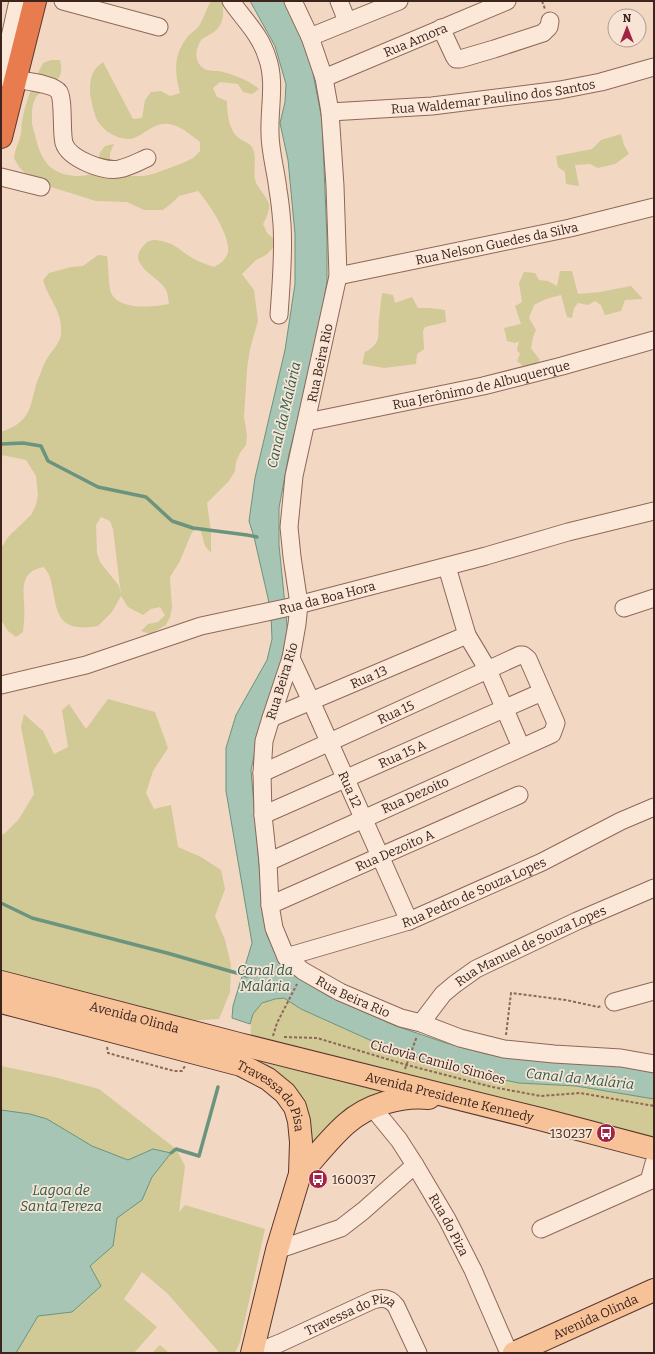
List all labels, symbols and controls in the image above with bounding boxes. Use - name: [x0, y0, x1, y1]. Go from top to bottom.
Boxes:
- north arrow: [607, 8, 647, 48]
- text: N: [623, 12, 632, 25]
- street label: Rua Amora: [381, 20, 449, 60]
- street label: Rua Waldemar Paulino dos Santos: [391, 76, 596, 116]
- street label: Rua Nelson Guedes da Silva: [414, 219, 580, 267]
- street label: Rua Beira Rio: [304, 322, 336, 404]
- street label: Rua Jerônimo de Albuquerque: [391, 357, 571, 412]
- water label: Canal da Malária: [264, 360, 304, 470]
- street label: Rua da Boa Hora: [277, 578, 377, 617]
- street label: Rua Beira Rio: [263, 641, 301, 721]
- street label: Rua 13: [348, 662, 389, 691]
- street label: Rua 15: [375, 697, 416, 727]
- street label: Rua 15 A: [376, 736, 429, 771]
- street label: Rua 12: [336, 769, 365, 810]
- street label: Rua Dezoito: [379, 773, 451, 817]
- street label: Rua Dezoito A: [353, 826, 437, 874]
- street label: Rua Pedro de Souza Lopes: [400, 854, 549, 930]
- street label: Rua Manuel de Souza Lopes: [452, 902, 608, 989]
- water label: Canal da Malária: [237, 962, 293, 995]
- street label: Rua Beira Rio: [313, 973, 393, 1020]
- street label: Avenida Olinda: [88, 998, 181, 1036]
- street label: Ciclovia Camilo Simões: [369, 1037, 507, 1087]
- street label: Travessa do Pisa: [235, 1057, 307, 1132]
- water label: Canal da Malária: [525, 1065, 635, 1093]
- street label: Avenida Presidente Kennedy: [364, 1068, 536, 1125]
- bus stop icon: 130237: [595, 1122, 617, 1144]
- place label: 130237: [550, 1126, 592, 1141]
- bus stop icon: 160037: [307, 1168, 329, 1190]
- place label: 160037: [332, 1172, 376, 1187]
- water label: Lagoa de Santa Tereza: [20, 1182, 102, 1215]
- street label: Rua do Piza: [426, 1191, 472, 1258]
- street label: Travessa do Piza: [302, 1291, 400, 1338]
- street label: Avenida Olinda: [550, 1291, 640, 1342]

